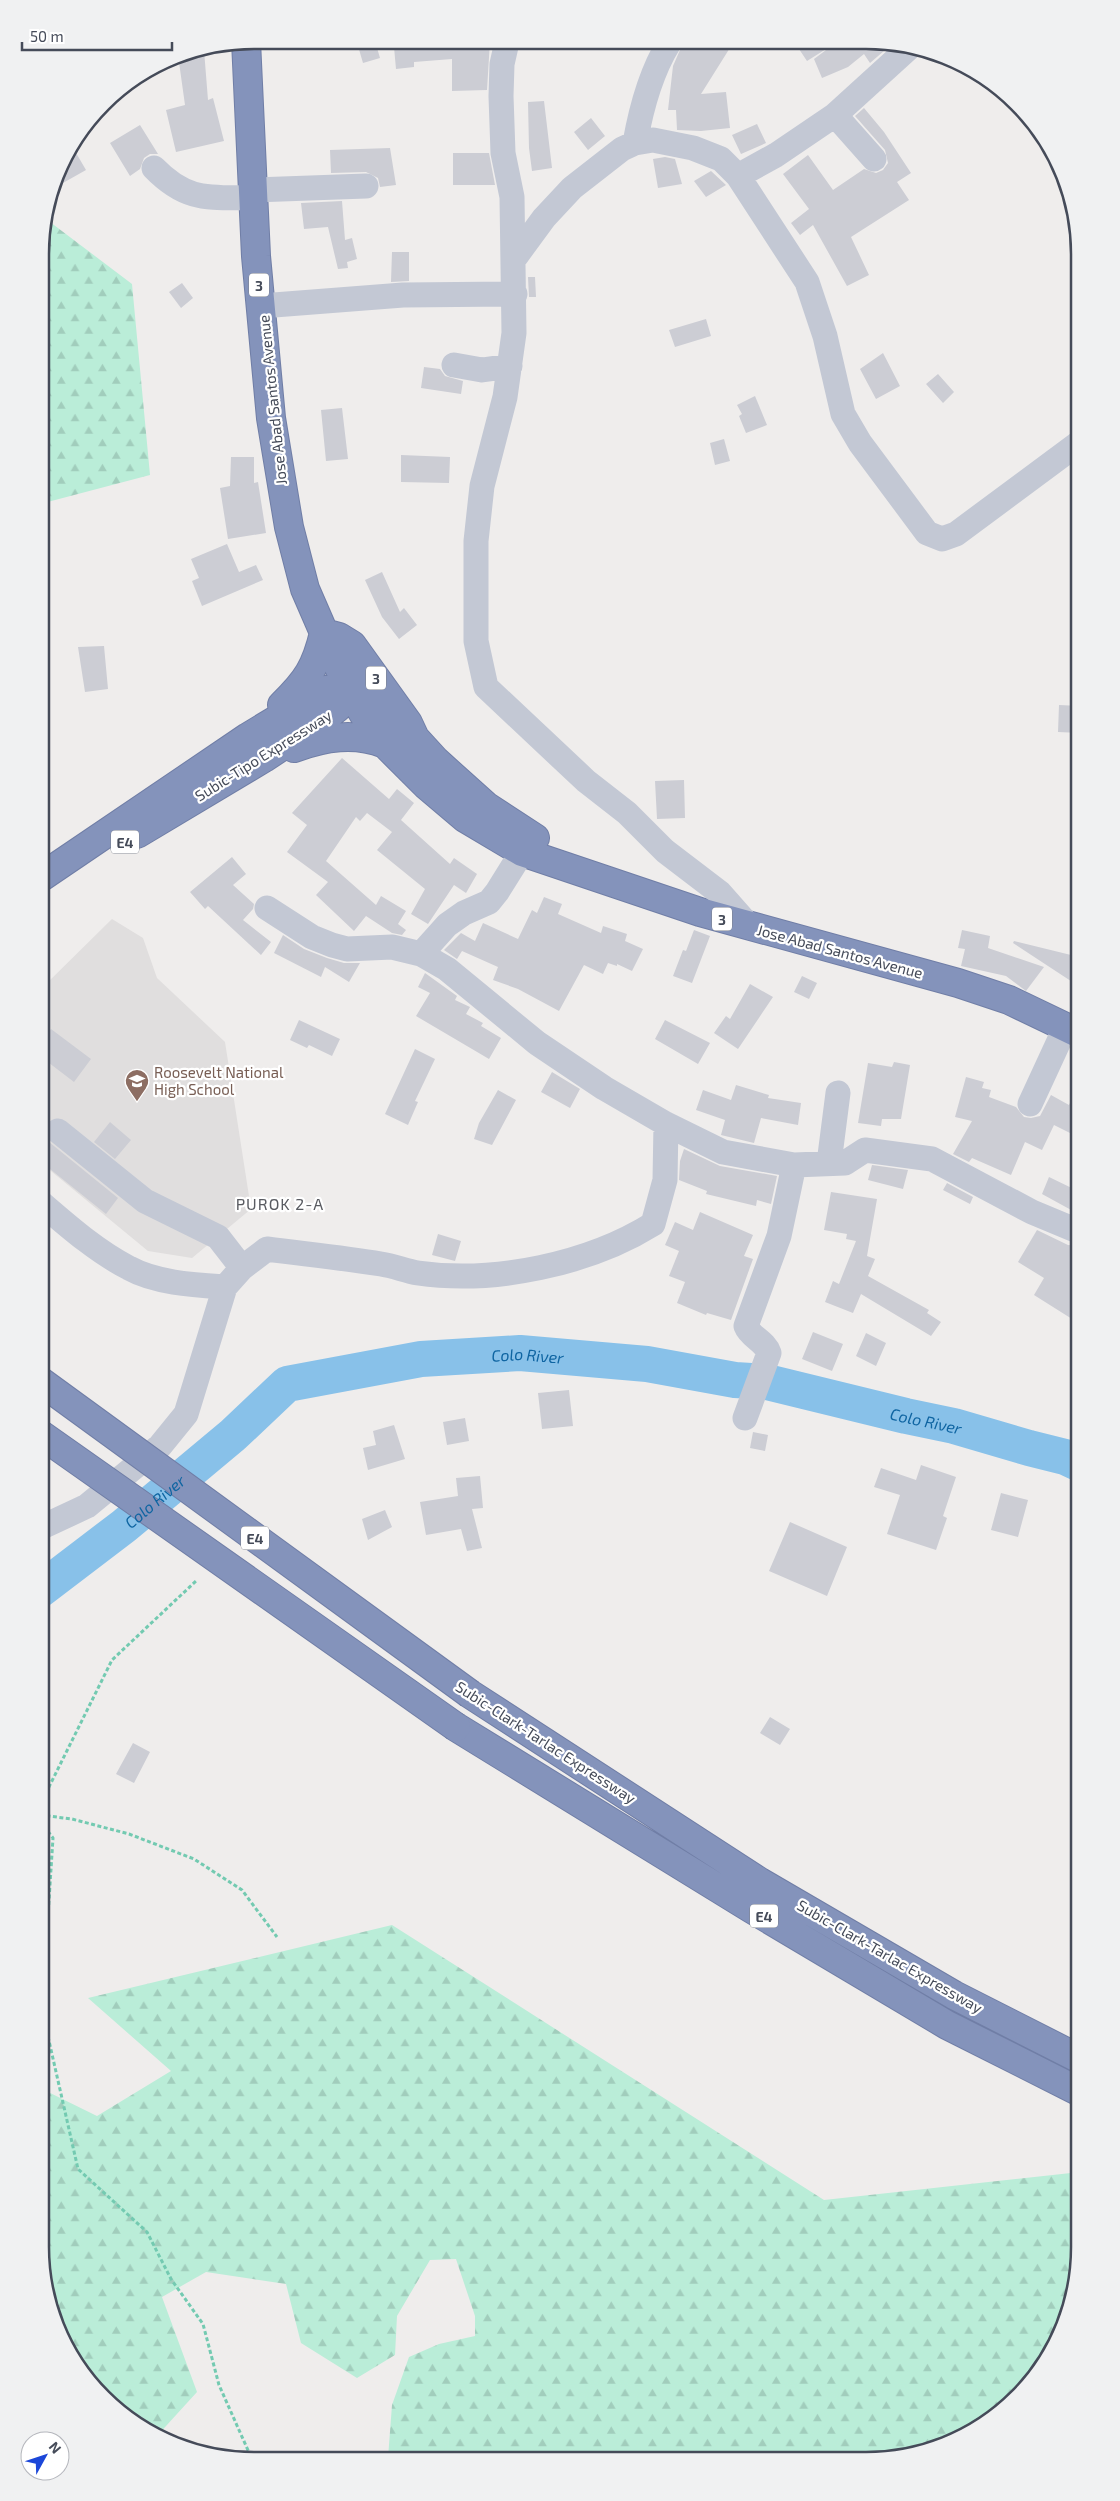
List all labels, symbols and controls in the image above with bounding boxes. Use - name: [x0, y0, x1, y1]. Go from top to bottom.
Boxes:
- scale bar: [22, 20, 172, 52]
- text: 50 m: [30, 27, 64, 45]
- road number: 3: [249, 274, 269, 296]
- street label: Jose Abad Santos Avenue: [254, 314, 290, 486]
- road number: 3: [366, 666, 386, 690]
- street label: Subic-Tipo Expressway: [191, 706, 335, 804]
- road number: E4: [111, 830, 139, 854]
- road number: 3: [712, 908, 732, 931]
- street label: Jose Abad Santos Avenue: [755, 920, 925, 982]
- place label: Roosevelt National High School: [154, 1063, 284, 1098]
- school or university icon: Roosevelt National High School: [124, 1068, 150, 1102]
- district label: PUROK 2-A: [236, 1194, 324, 1213]
- water label: Colo River: [491, 1343, 565, 1366]
- water label: Colo River: [888, 1403, 965, 1437]
- water label: Colo River: [120, 1470, 189, 1531]
- road number: E4: [241, 1526, 269, 1550]
- street label: Subic-Clark-Tarlac Expressway: [453, 1677, 639, 1807]
- street label: Subic-Clark-Tarlac Expressway: [794, 1895, 986, 2017]
- road number: E4: [750, 1904, 778, 1928]
- north arrow: [20, 2431, 70, 2481]
- text: N: [46, 2438, 65, 2457]

